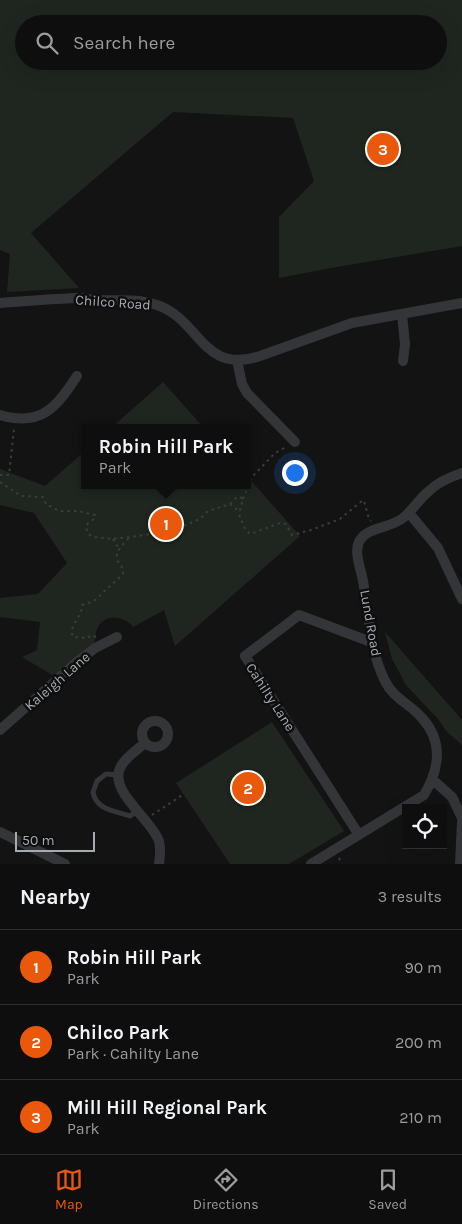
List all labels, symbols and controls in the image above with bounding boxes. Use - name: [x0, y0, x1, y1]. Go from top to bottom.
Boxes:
- search box: [15, 15, 447, 70]
- icon: search: [33, 29, 61, 57]
- text: Search here: [73, 32, 175, 54]
- pin: 3: [367, 130, 399, 168]
- street label: Chilco Road: [75, 291, 151, 314]
- popup: [81, 424, 251, 489]
- text: Robin Hill Park: [99, 436, 233, 458]
- text: Park: [99, 458, 131, 477]
- your location: [282, 460, 308, 486]
- pin: 1: [150, 505, 182, 543]
- street label: Lund Road: [356, 588, 385, 658]
- street label: Kaleigh Lane: [21, 648, 93, 714]
- street label: Cahilty Lane: [242, 660, 299, 735]
- pin: 2: [232, 769, 264, 807]
- map controls: [402, 804, 447, 849]
- button: locate: [402, 804, 447, 849]
- scale bar: [15, 829, 95, 852]
- text: 50 m: [22, 832, 55, 849]
- text: Nearby: [20, 885, 90, 909]
- text: 3 results: [378, 887, 442, 906]
- text: Robin Hill Park: [67, 947, 201, 969]
- text: 1: [33, 958, 39, 977]
- text: 90 m: [404, 958, 442, 977]
- text: Park: [67, 969, 99, 988]
- text: Chilco Park: [67, 1022, 169, 1044]
- text: 2: [31, 1033, 41, 1052]
- text: 200 m: [395, 1033, 442, 1052]
- text: Park · Cahilty Lane: [67, 1044, 199, 1063]
- text: Mill Hill Regional Park: [67, 1097, 267, 1119]
- text: 3: [31, 1108, 41, 1127]
- text: 210 m: [399, 1108, 442, 1127]
- text: Park: [67, 1119, 99, 1138]
- tab: Map: [55, 1166, 83, 1213]
- tab: Directions: [193, 1166, 259, 1213]
- tab: Saved: [368, 1166, 407, 1213]

